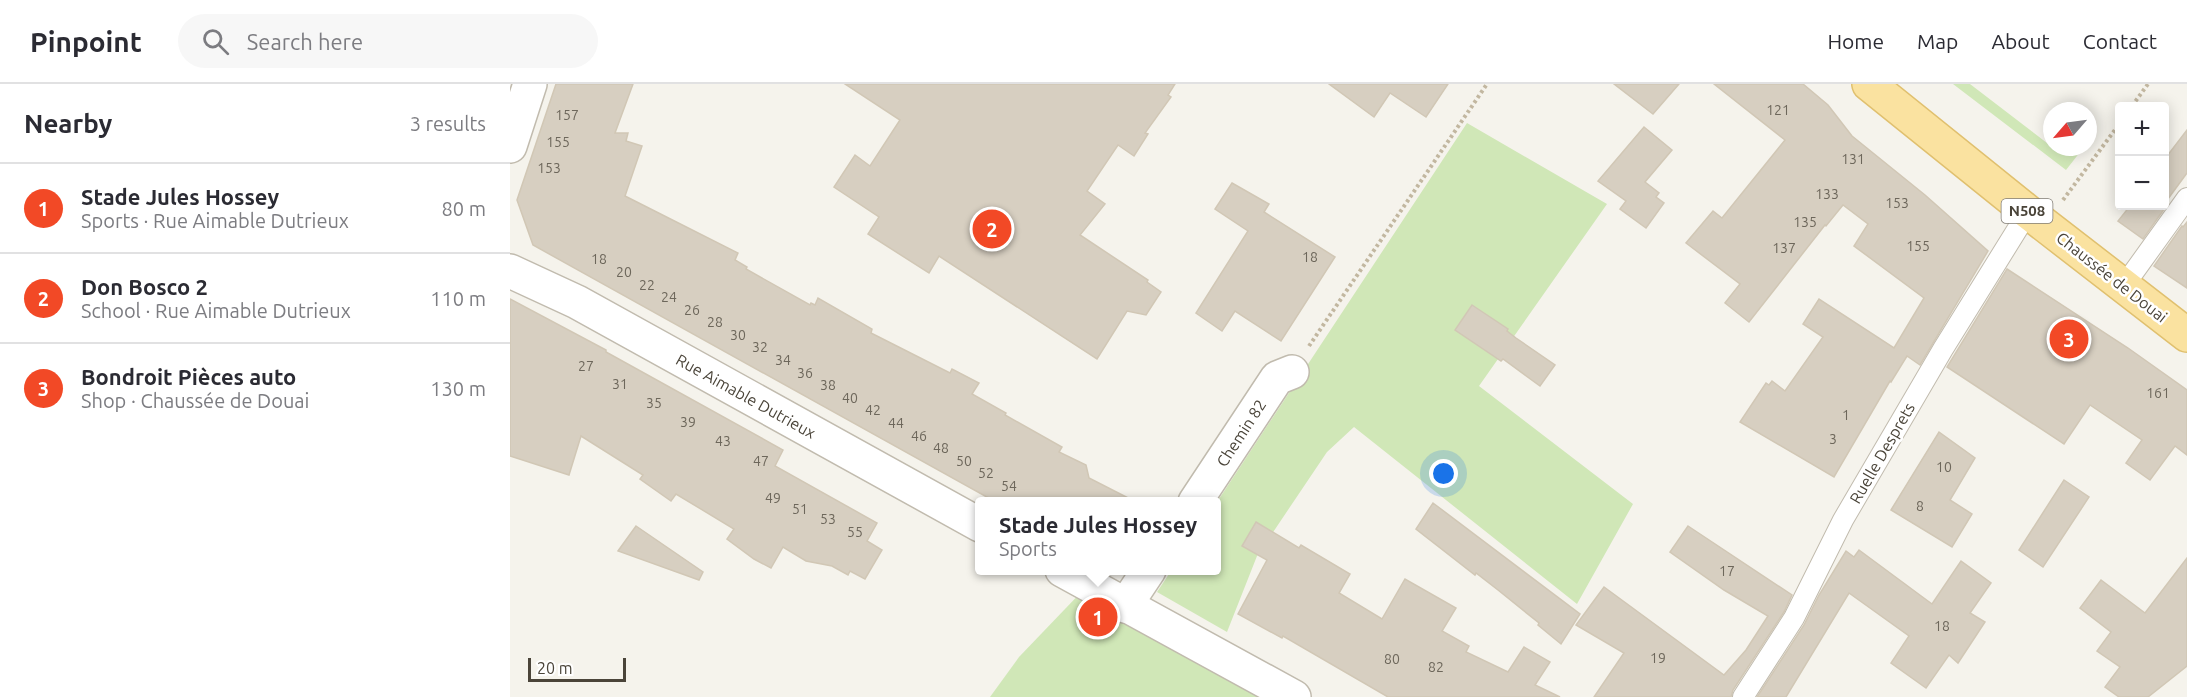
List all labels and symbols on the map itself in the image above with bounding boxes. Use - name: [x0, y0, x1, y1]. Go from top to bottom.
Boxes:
- house number: 121: [1766, 102, 1790, 118]
- north arrow: [2043, 102, 2097, 156]
- house number: 157: [555, 107, 579, 123]
- house number: 155: [546, 134, 570, 150]
- house number: 131: [1841, 151, 1865, 167]
- house number: 153: [537, 160, 561, 176]
- house number: 133: [1815, 186, 1839, 202]
- house number: 153: [1885, 195, 1909, 211]
- road number: N508: [2002, 199, 2053, 223]
- pin: 2: [972, 206, 1012, 252]
- house number: 135: [1793, 214, 1817, 230]
- street label: Chaussée de Douai: [2053, 228, 2171, 326]
- house number: 155: [1906, 238, 1930, 254]
- house number: 137: [1772, 240, 1796, 256]
- house number: 18: [1302, 249, 1318, 265]
- house number: 18: [591, 251, 607, 267]
- house number: 20: [616, 264, 632, 280]
- house number: 22: [639, 277, 655, 293]
- house number: 24: [661, 289, 677, 305]
- house number: 26: [684, 302, 700, 318]
- house number: 28: [707, 314, 723, 330]
- pin: 3: [2050, 316, 2088, 362]
- house number: 30: [730, 327, 746, 343]
- house number: 32: [752, 339, 768, 355]
- street label: Rue Aimable Dutrieux: [673, 350, 819, 442]
- house number: 34: [775, 352, 791, 368]
- house number: 27: [578, 358, 594, 374]
- house number: 36: [797, 365, 813, 381]
- house number: 31: [612, 376, 628, 392]
- house number: 38: [820, 377, 836, 393]
- house number: 161: [2146, 385, 2170, 401]
- house number: 40: [842, 390, 858, 406]
- house number: 35: [646, 395, 662, 411]
- street label: Chemin 82: [1213, 396, 1269, 470]
- street label: Ruelle Desprets: [1846, 399, 1918, 507]
- house number: 42: [865, 402, 881, 418]
- house number: 1: [1842, 407, 1850, 423]
- house number: 39: [680, 414, 696, 430]
- house number: 44: [888, 415, 904, 431]
- house number: 46: [911, 428, 927, 444]
- house number: 3: [1829, 431, 1837, 447]
- house number: 43: [715, 433, 731, 449]
- house number: 48: [933, 440, 949, 456]
- house number: 47: [753, 453, 769, 469]
- house number: 50: [956, 453, 972, 469]
- your location: [1429, 459, 1458, 488]
- house number: 10: [1936, 459, 1952, 475]
- house number: 52: [978, 465, 994, 481]
- house number: 54: [1001, 478, 1017, 494]
- house number: 49: [765, 490, 781, 506]
- house number: 8: [1916, 498, 1924, 514]
- house number: 51: [792, 501, 808, 517]
- house number: 53: [820, 511, 836, 527]
- house number: 55: [847, 524, 863, 540]
- house number: 17: [1719, 563, 1735, 579]
- pin: 1: [1078, 594, 1118, 640]
- house number: 18: [1934, 618, 1950, 634]
- house number: 19: [1650, 650, 1666, 666]
- house number: 80: [1384, 651, 1400, 667]
- scale bar: [528, 655, 626, 682]
- house number: 82: [1428, 659, 1444, 675]

